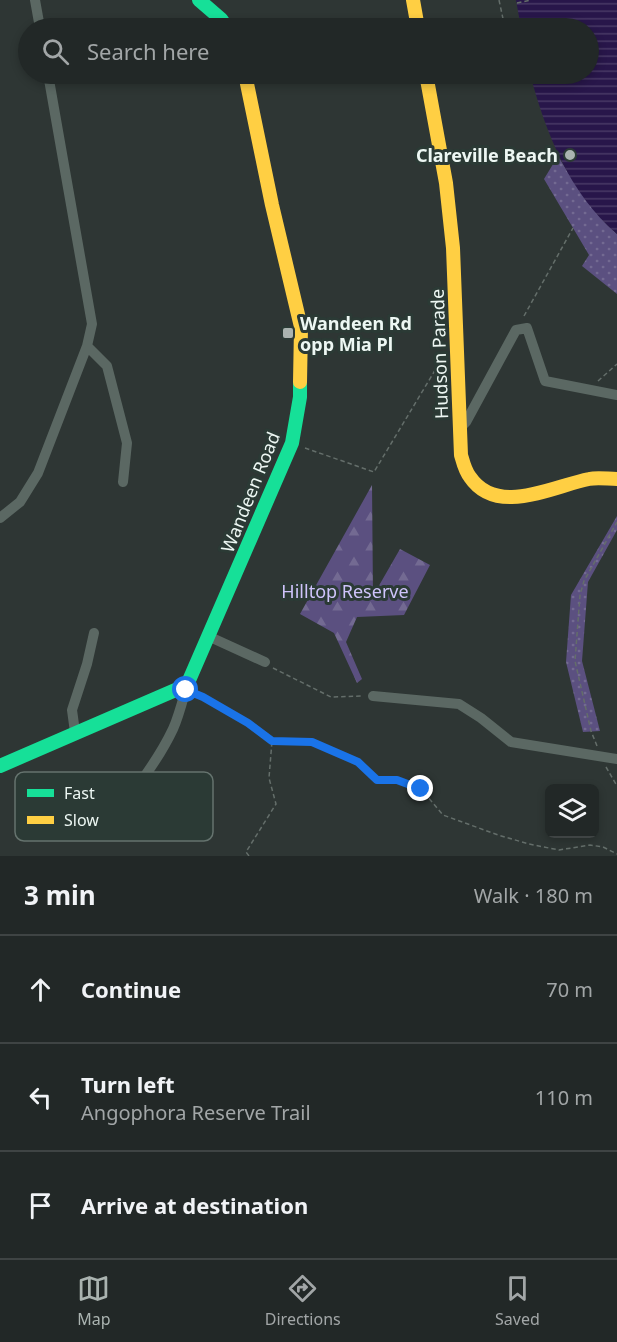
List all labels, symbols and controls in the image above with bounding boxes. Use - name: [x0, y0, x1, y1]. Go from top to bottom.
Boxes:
- search box: [18, 18, 599, 84]
- icon: search: [39, 35, 72, 68]
- text: Search here: [87, 36, 209, 66]
- place label: Clareville Beach: [416, 143, 558, 167]
- marker: Clareville Beach: [563, 148, 577, 162]
- street label: Hudson Parade: [425, 289, 453, 419]
- place label: Wandeen Rd opp Mia Pl: [300, 311, 412, 356]
- marker: Wandeen Rd opp Mia Pl: [281, 326, 295, 340]
- street label: Wandeen Road: [215, 428, 285, 556]
- park label: Hilltop Reserve: [281, 579, 409, 603]
- route start: [172, 676, 198, 702]
- legend: [15, 772, 213, 841]
- route end: [407, 775, 433, 801]
- text: Fast: [64, 782, 95, 804]
- map controls: [545, 784, 599, 838]
- button: layers: [545, 784, 599, 838]
- text: Slow: [64, 809, 99, 831]
- text: 3 min: [24, 877, 96, 913]
- text: Walk · 180 m: [474, 882, 593, 909]
- icon: ahead: [24, 973, 57, 1006]
- text: Continue: [81, 974, 181, 1004]
- text: 70 m: [546, 976, 593, 1003]
- text: Turn left: [81, 1069, 175, 1099]
- icon: left: [24, 1081, 57, 1114]
- text: 110 m: [535, 1084, 593, 1111]
- text: Angophora Reserve Trail: [81, 1099, 311, 1126]
- icon: arrive: [24, 1189, 57, 1222]
- text: Arrive at destination: [81, 1190, 308, 1220]
- tab: Map: [77, 1272, 110, 1330]
- tab: Directions: [265, 1272, 341, 1330]
- tab: Saved: [495, 1272, 540, 1330]

